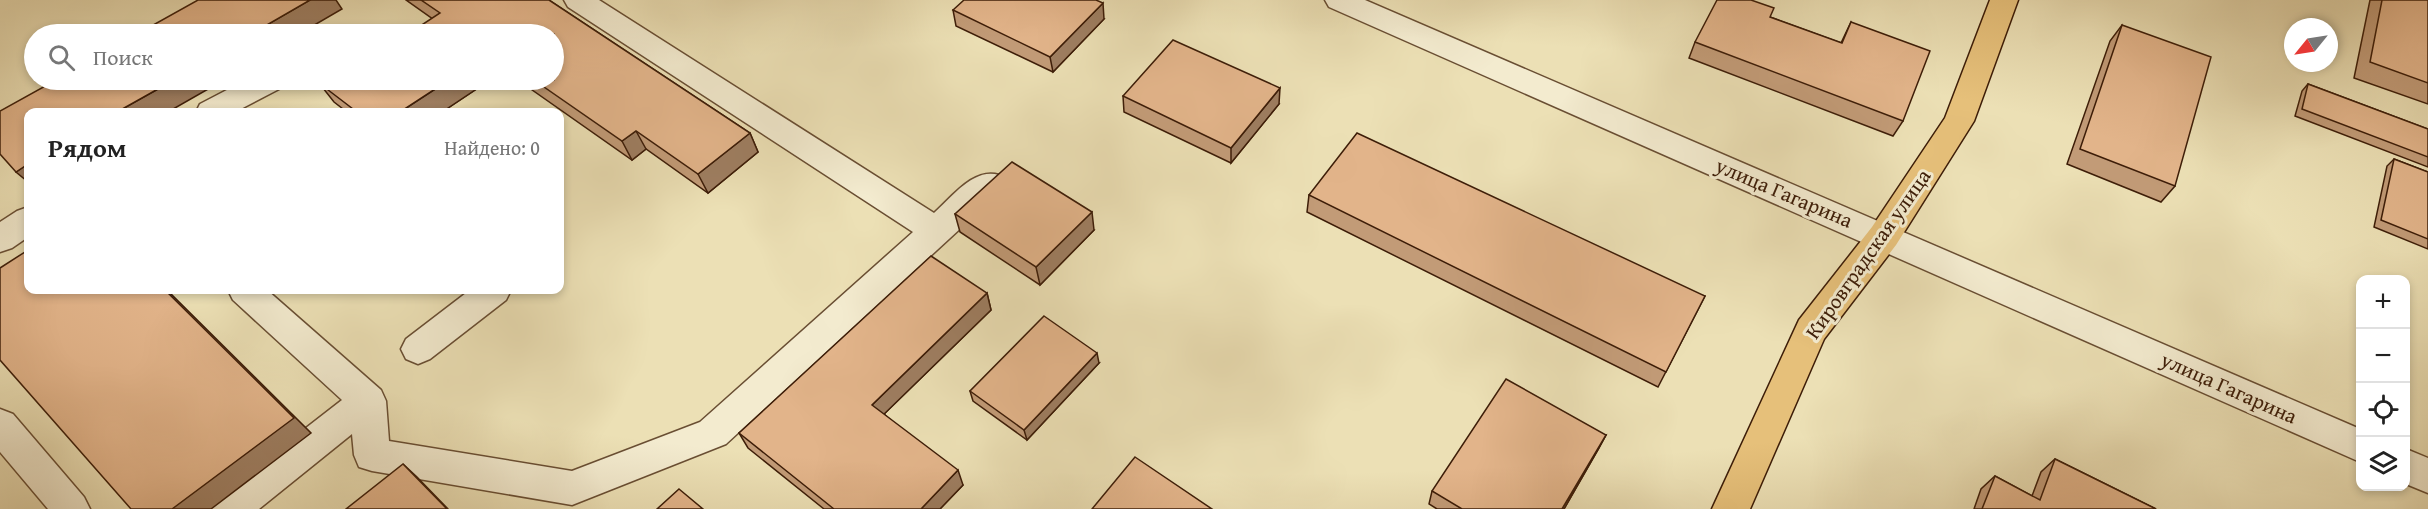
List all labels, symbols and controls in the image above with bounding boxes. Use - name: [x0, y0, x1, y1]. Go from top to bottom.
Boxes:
- north arrow: [2284, 18, 2338, 72]
- search box: [24, 24, 564, 90]
- icon: search: [45, 41, 78, 74]
- text: Поиск: [93, 41, 153, 73]
- text: Рядом: [48, 128, 126, 167]
- text: Найдено: 0: [444, 133, 540, 162]
- street label: улица Гагарина: [1710, 149, 1858, 235]
- street label: Кировградская улица: [1797, 162, 1938, 345]
- map controls: [2356, 275, 2410, 491]
- button: +: [2356, 275, 2410, 329]
- button: −: [2356, 329, 2410, 383]
- street label: улица Гагарина: [2155, 343, 2302, 431]
- button: locate: [2356, 383, 2410, 437]
- button: layers: [2356, 437, 2410, 491]

